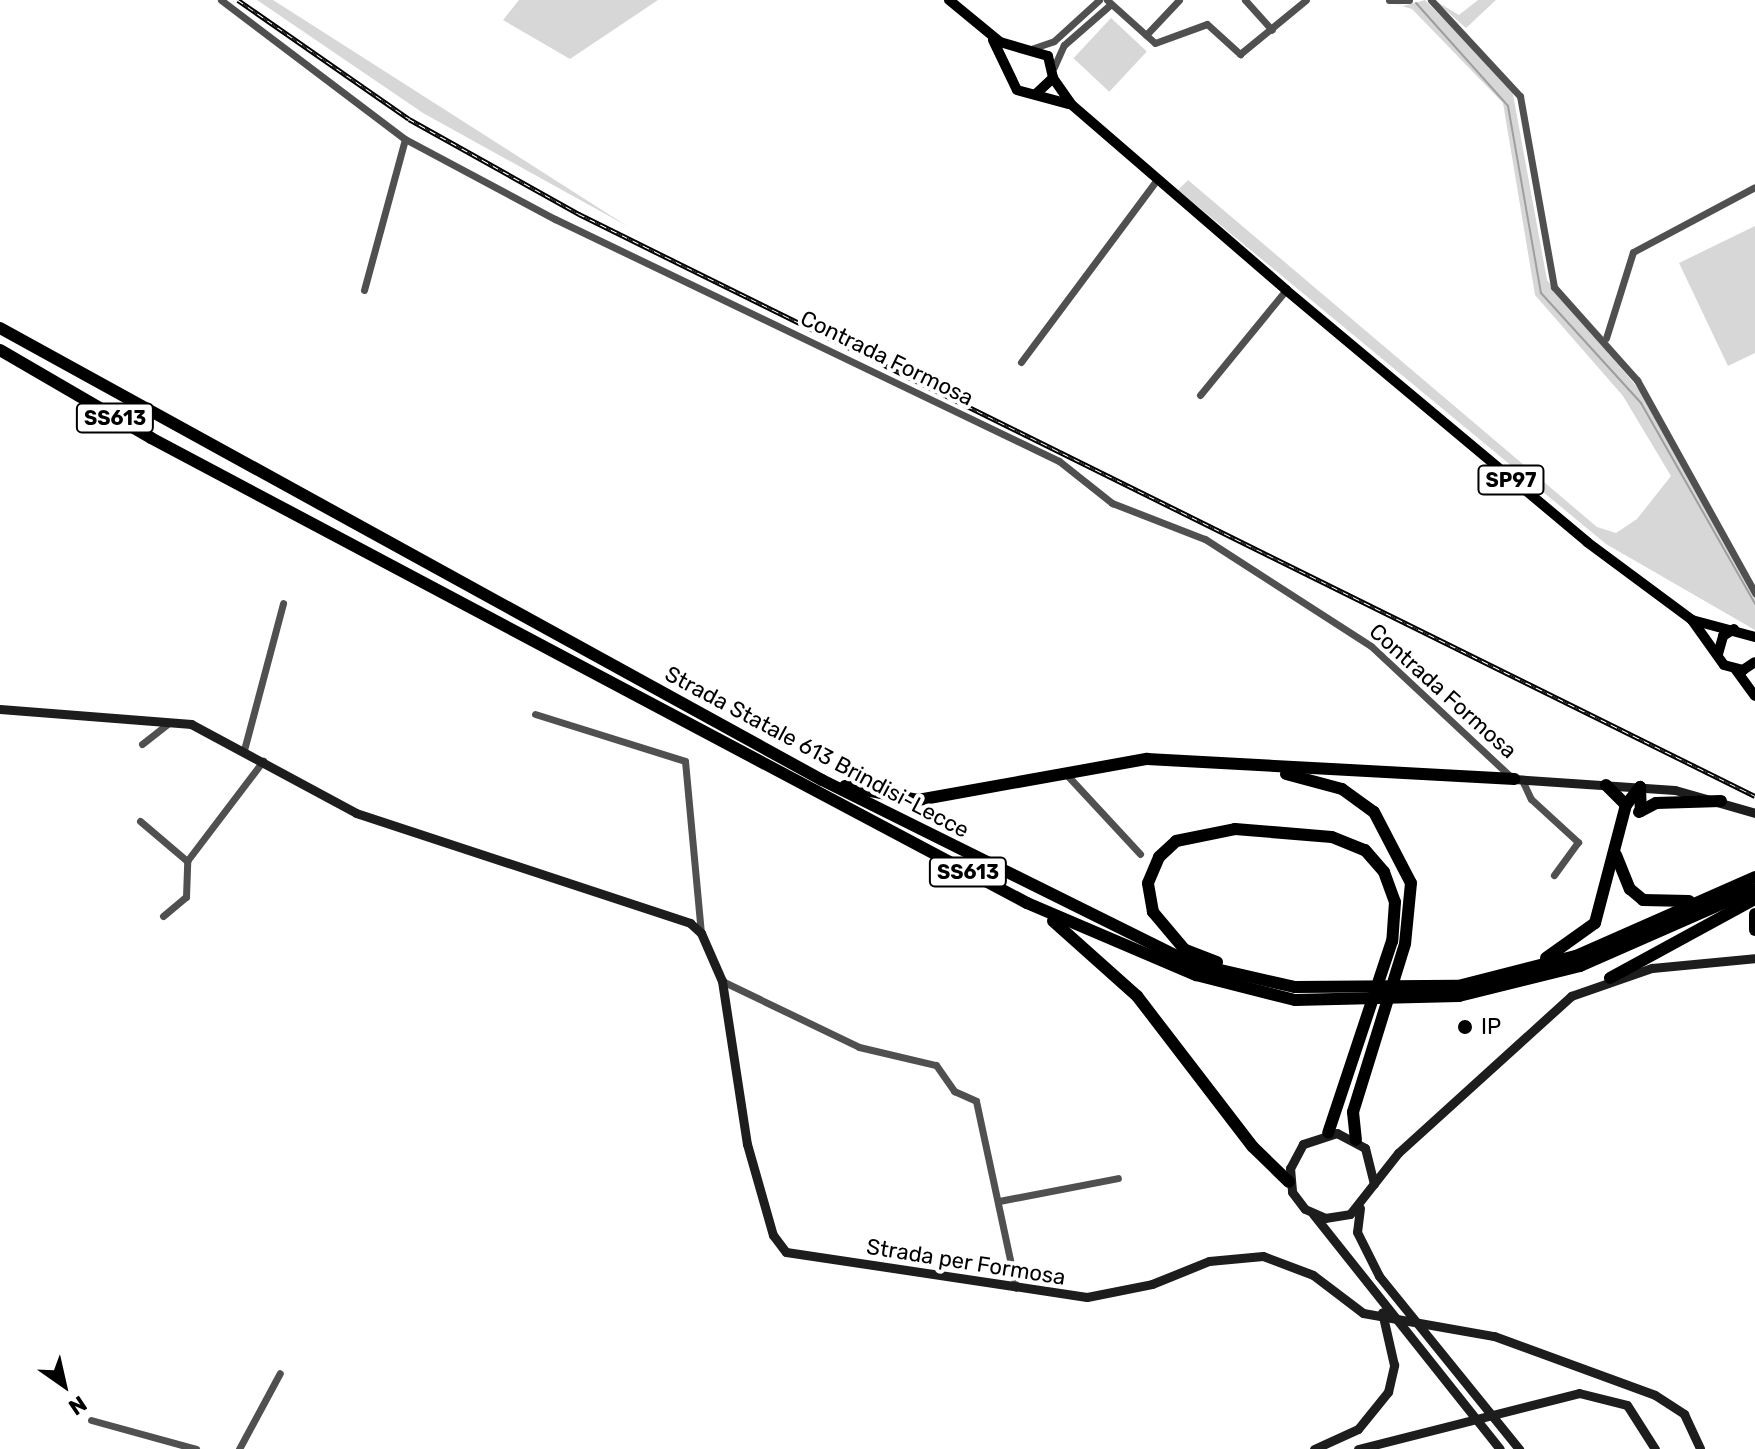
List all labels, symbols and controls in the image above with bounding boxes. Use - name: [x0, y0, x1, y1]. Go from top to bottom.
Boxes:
- street label: Contrada Formosa: [796, 305, 978, 411]
- road number: SS613: [75, 402, 155, 434]
- road number: SP97: [1477, 464, 1545, 496]
- street label: Contrada Formosa: [1364, 618, 1522, 764]
- street label: Strada Statale 613 Brindisi-Lecce: [661, 660, 973, 844]
- road number: SS613: [928, 856, 1008, 888]
- place label: IP: [1481, 1014, 1501, 1040]
- marker: IP: [1456, 1018, 1474, 1036]
- street label: Strada per Formosa: [864, 1233, 1068, 1291]
- north arrow: [24, 1345, 104, 1425]
- text: N: [64, 1390, 92, 1421]

